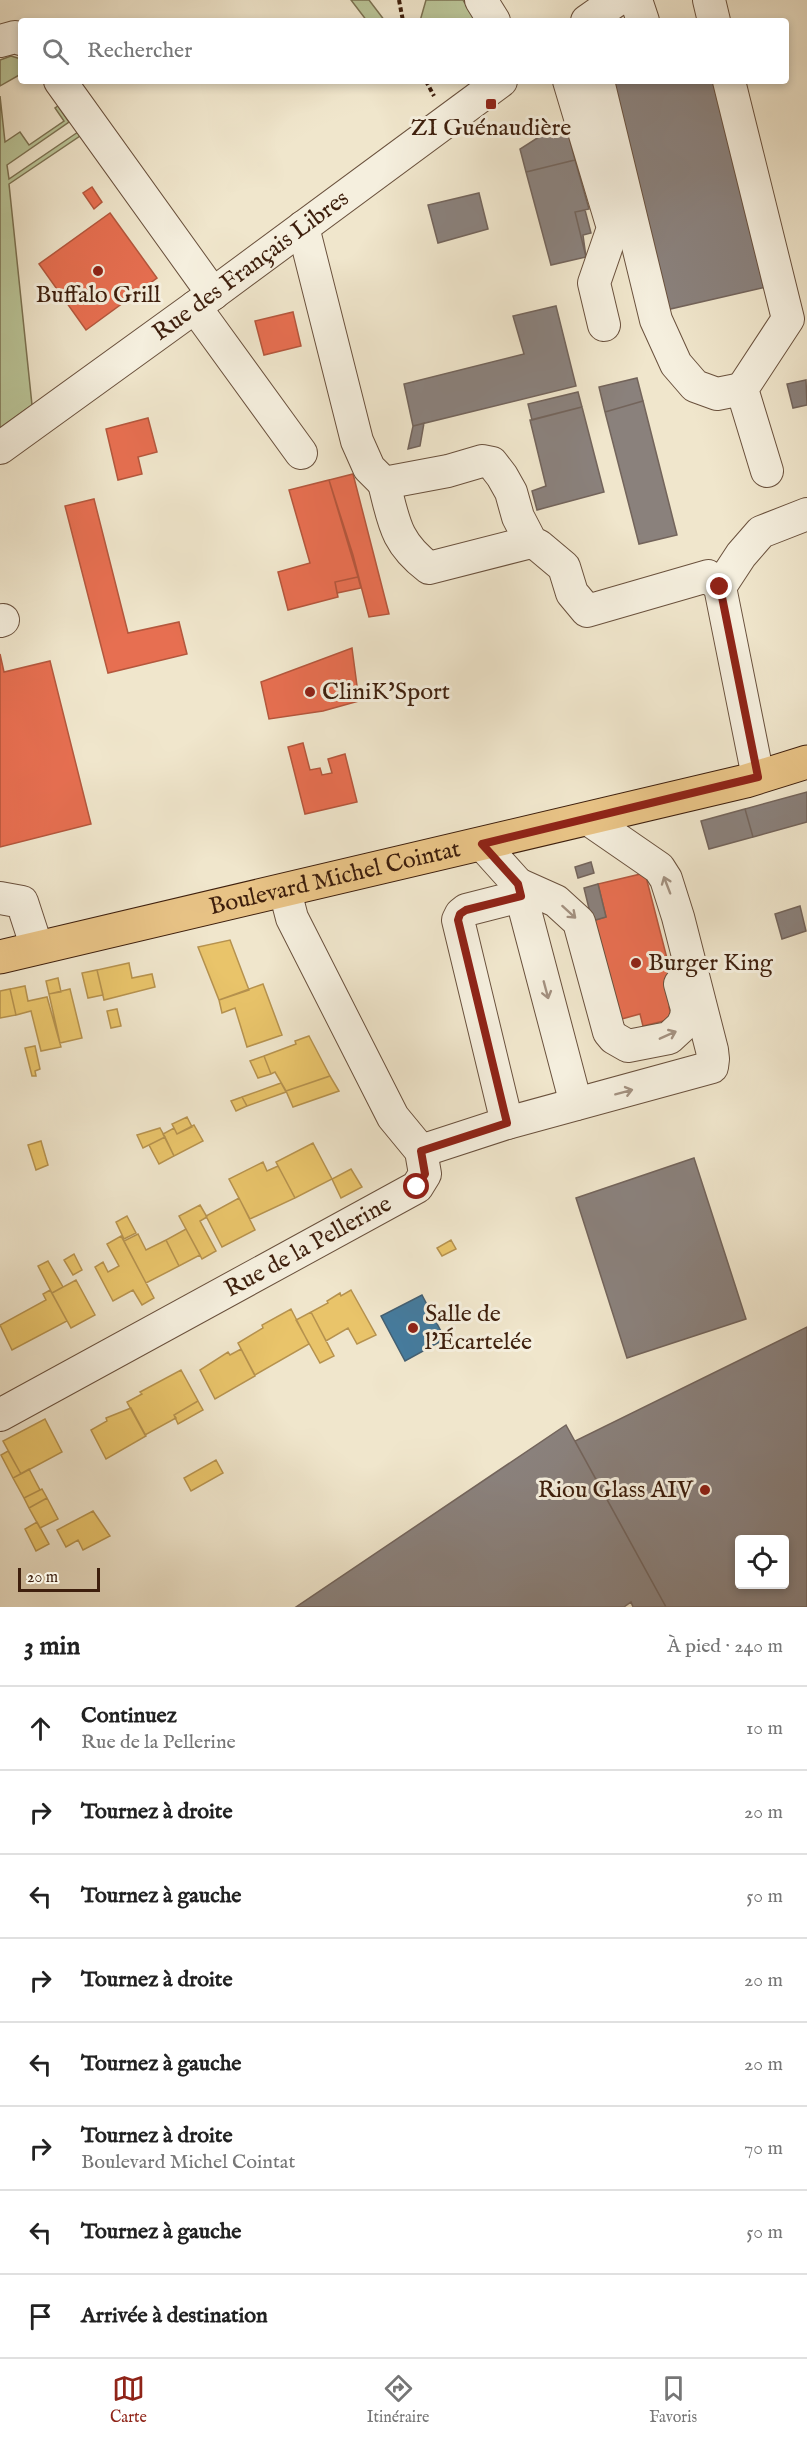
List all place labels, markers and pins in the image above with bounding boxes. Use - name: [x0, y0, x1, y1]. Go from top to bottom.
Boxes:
- marker: ZI Guénaudière: [484, 97, 498, 111]
- place label: ZI Guénaudière: [411, 113, 571, 144]
- marker: Buffalo Grill: [91, 264, 105, 278]
- place label: Buffalo Grill: [35, 280, 161, 311]
- place label: CliniK'Sport: [322, 677, 450, 708]
- marker: CliniK'Sport: [303, 685, 317, 699]
- place label: Burger King: [648, 948, 774, 979]
- marker: Burger King: [629, 956, 643, 970]
- place label: Salle de l'Écartelée: [425, 1299, 532, 1358]
- marker: Salle de l'Écartelée: [406, 1321, 420, 1335]
- place label: Riou Glass AIV: [538, 1475, 694, 1506]
- marker: Riou Glass AIV: [698, 1483, 712, 1497]

